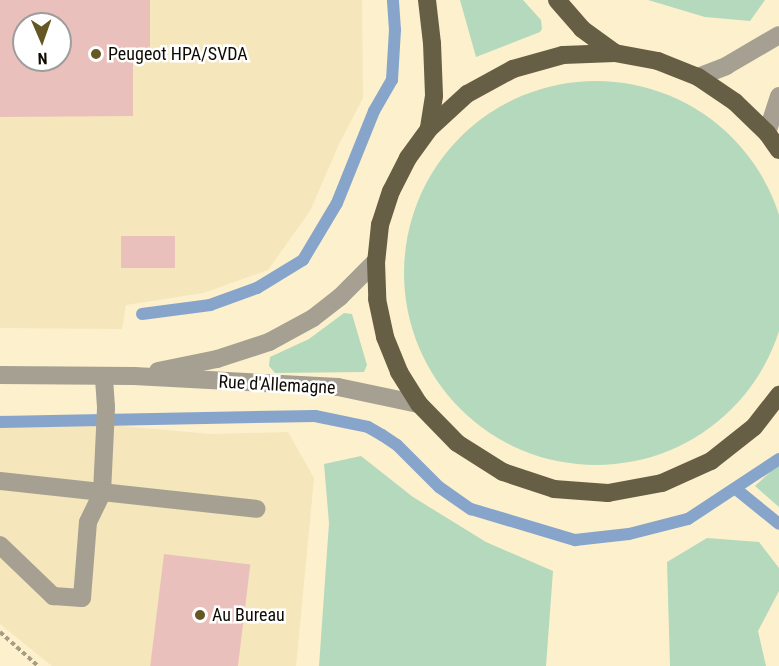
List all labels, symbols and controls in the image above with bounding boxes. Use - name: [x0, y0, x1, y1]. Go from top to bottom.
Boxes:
- north arrow: [12, 12, 72, 72]
- place label: Peugeot HPA/SVDA: [108, 43, 248, 65]
- marker: Peugeot HPA/SVDA: [89, 47, 103, 61]
- text: N: [37, 49, 48, 68]
- street label: Rue d'Allemagne: [218, 371, 336, 399]
- place label: Au Bureau: [212, 604, 285, 626]
- marker: Au Bureau: [193, 608, 207, 622]

